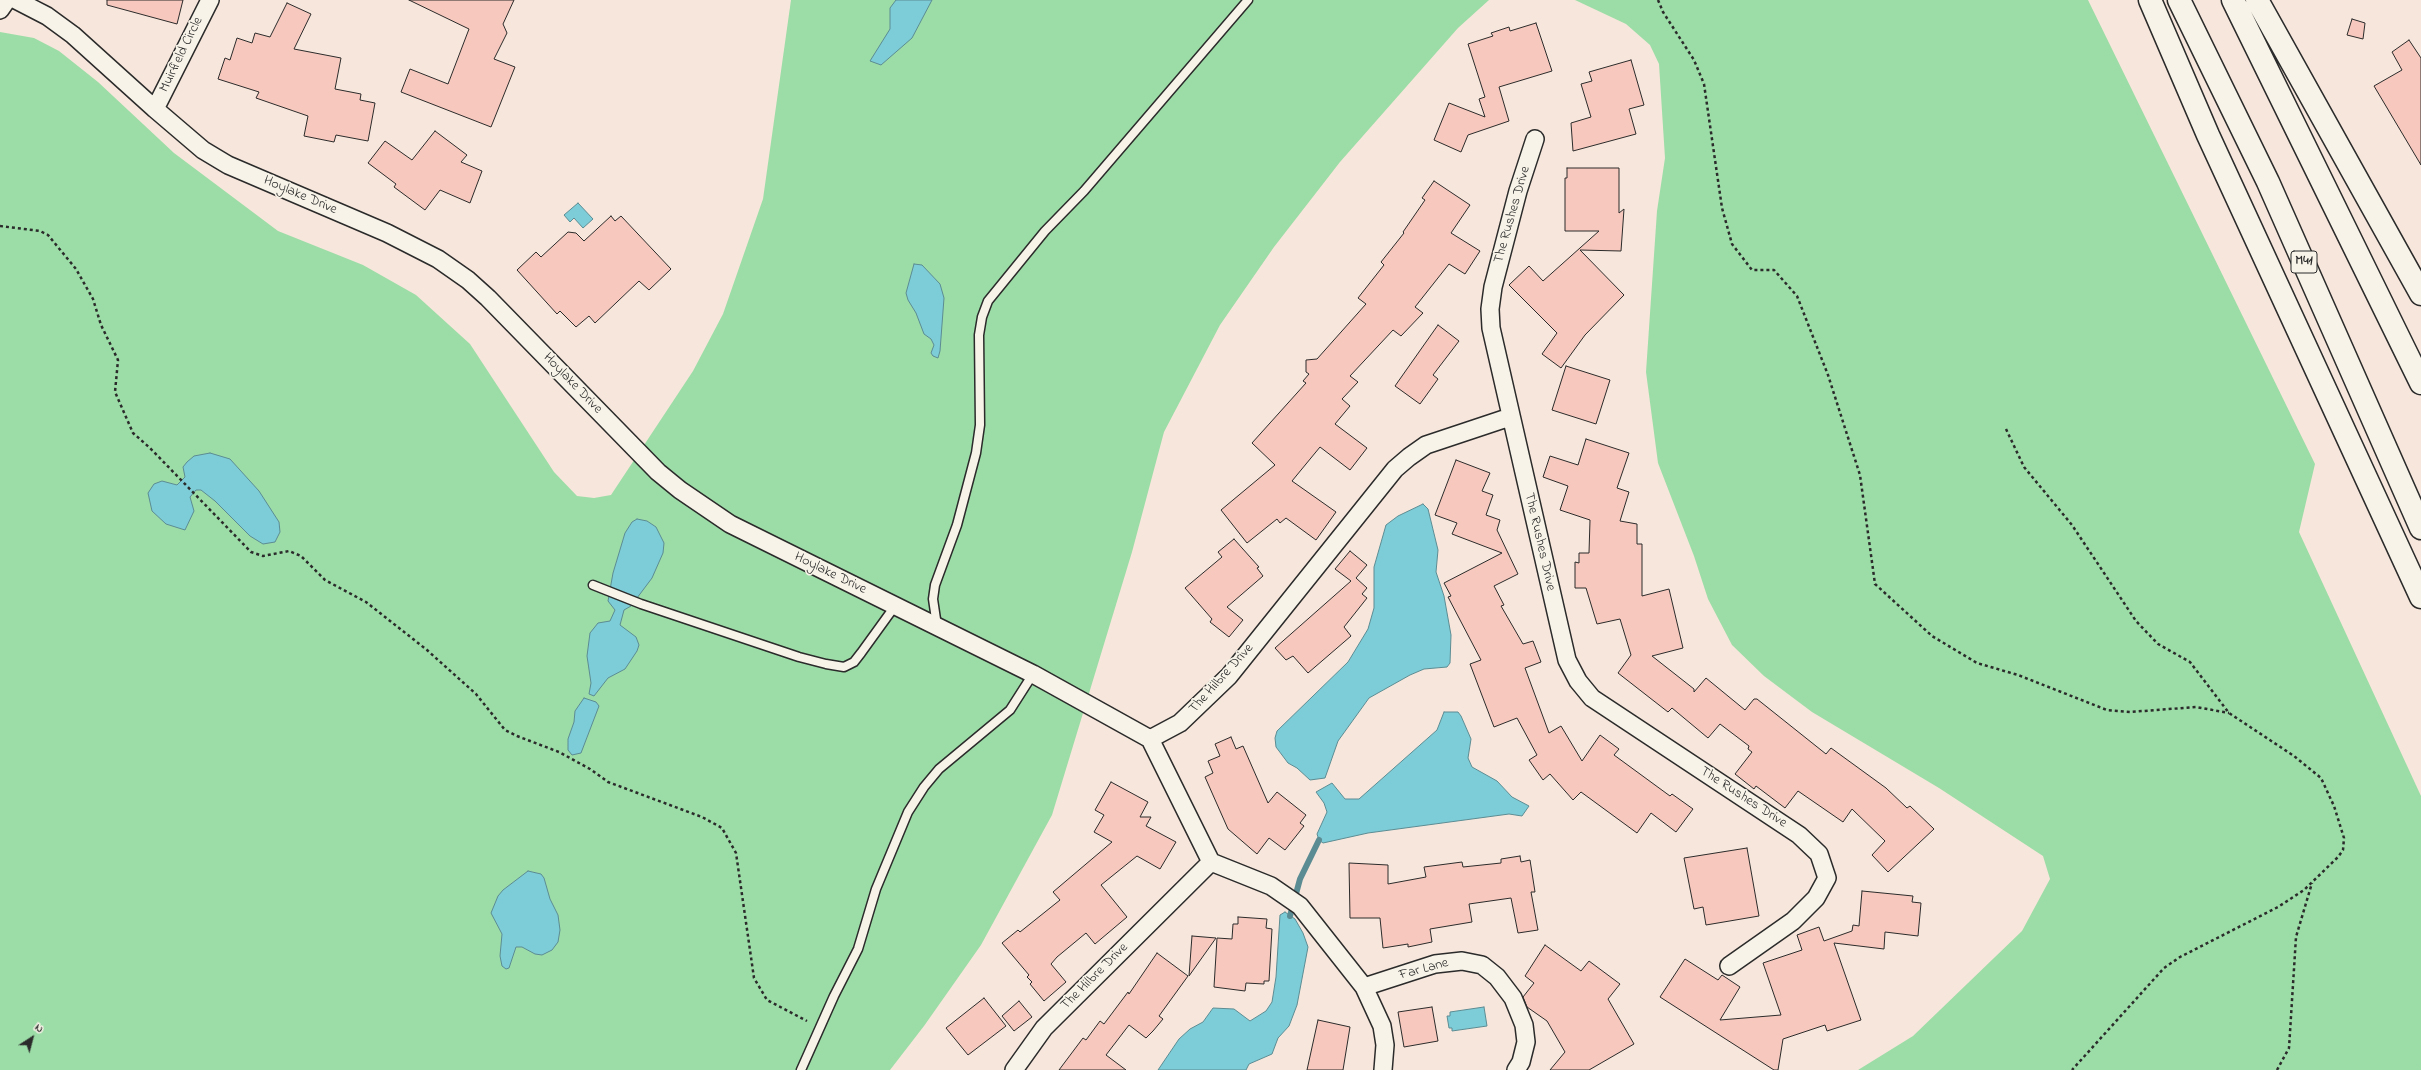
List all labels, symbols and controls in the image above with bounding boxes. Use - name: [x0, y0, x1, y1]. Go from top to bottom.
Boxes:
- street label: Muirfield Circle: [157, 15, 207, 95]
- street label: The Rushes Drive: [1491, 165, 1535, 265]
- street label: Hoylake Drive: [261, 173, 339, 219]
- road number: M41: [2291, 251, 2317, 273]
- street label: Hoylake Drive: [539, 350, 605, 418]
- street label: The Rushes Drive: [1520, 491, 1558, 593]
- street label: Hoylake Drive: [791, 549, 869, 599]
- street label: The Hilbre Drive: [1186, 641, 1258, 717]
- street label: The Rushes Drive: [1696, 764, 1790, 832]
- street label: The Hilbre Drive: [1058, 940, 1132, 1014]
- street label: Far Lane: [1397, 955, 1451, 985]
- north arrow: [12, 1018, 52, 1058]
- text: N: [31, 1020, 47, 1037]

